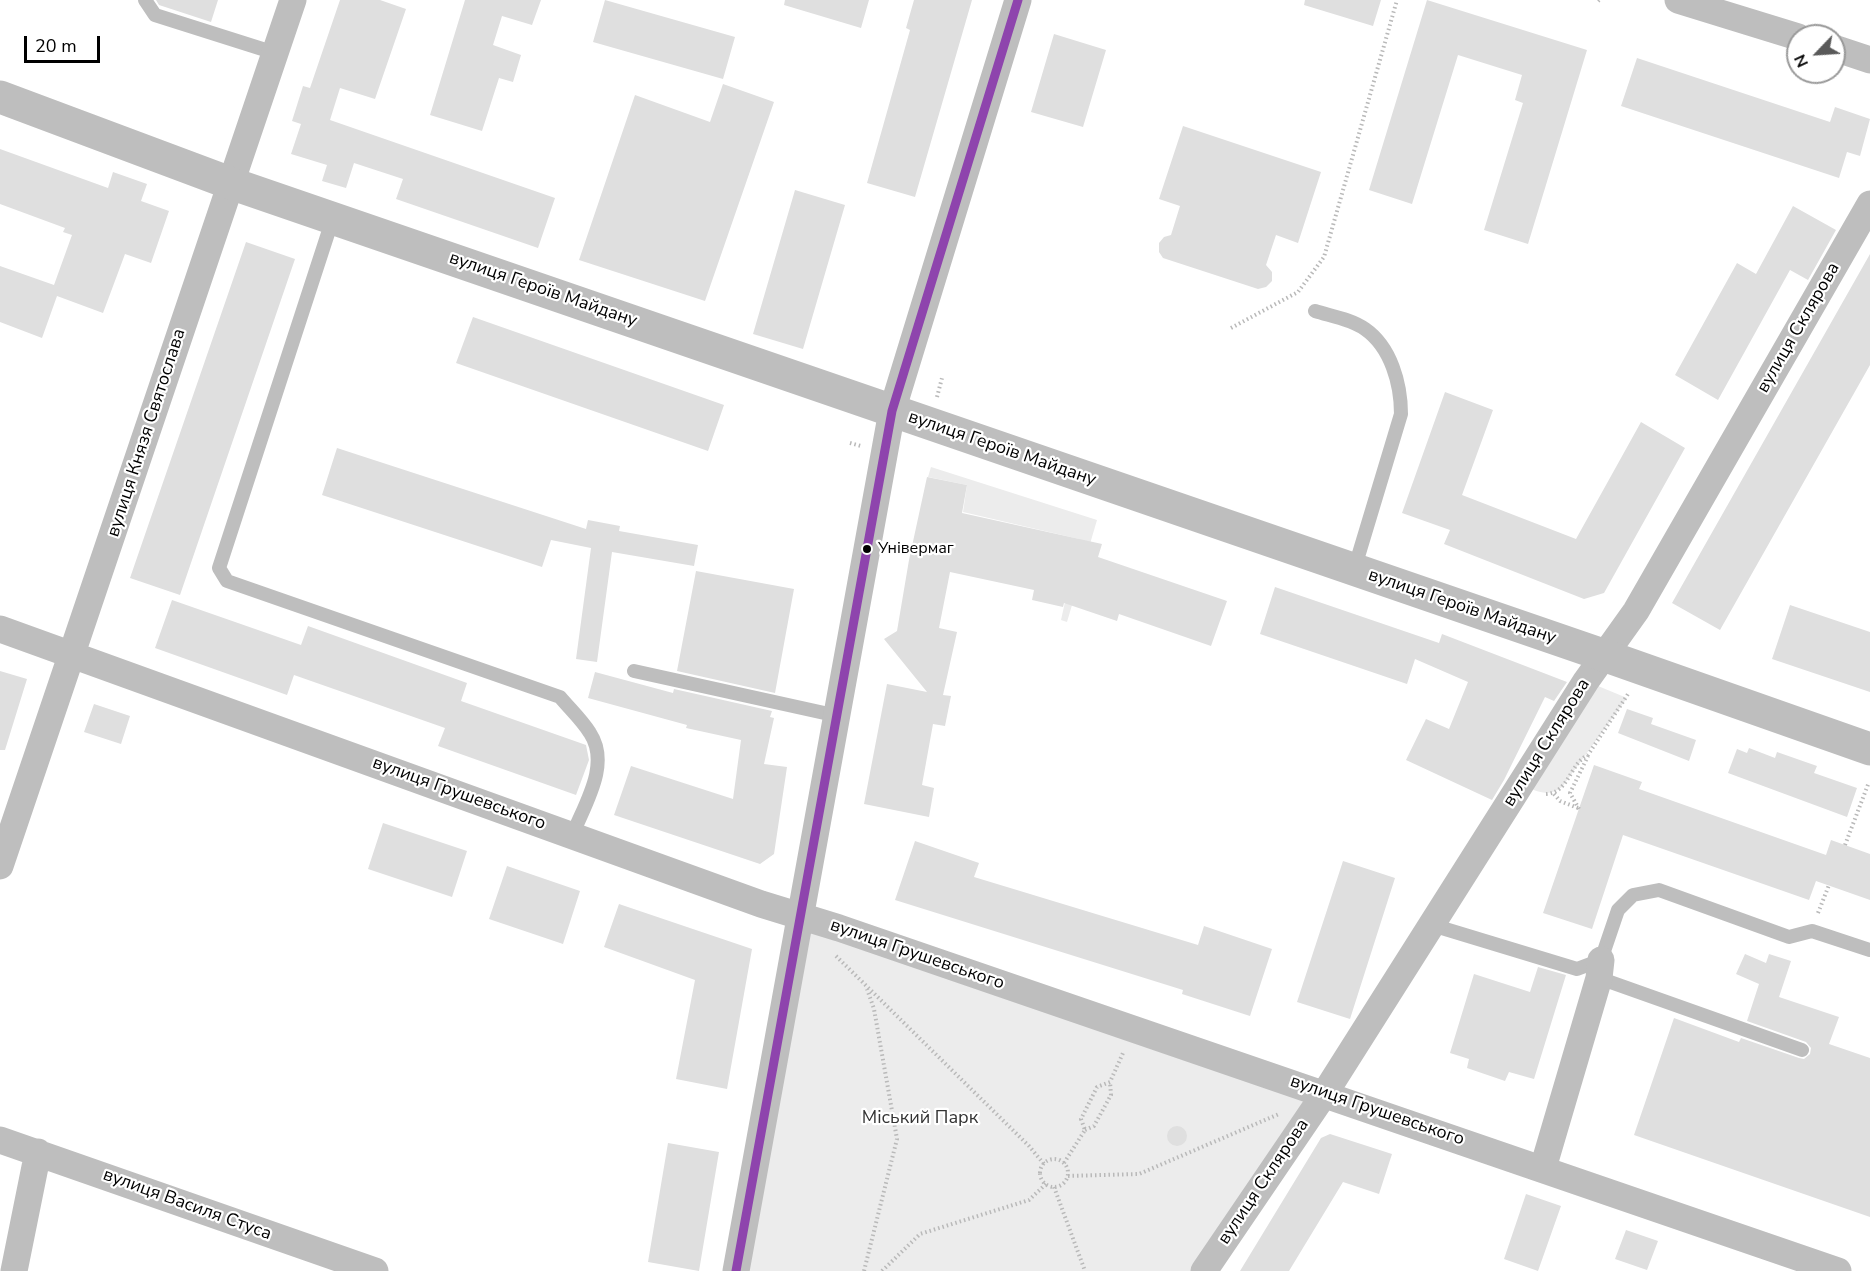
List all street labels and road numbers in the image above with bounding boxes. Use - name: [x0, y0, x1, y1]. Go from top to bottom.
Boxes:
- street label: вулиця Героїв Майдану: [446, 248, 640, 332]
- street label: вулиця Склярова: [1753, 259, 1845, 397]
- street label: вулиця Князя Святослава: [103, 326, 191, 540]
- street label: вулиця Героїв Майдану: [905, 407, 1099, 491]
- street label: вулиця Героїв Майдану: [1365, 565, 1559, 649]
- street label: вулиця Склярова: [1499, 675, 1595, 811]
- street label: вулиця Грушевського: [369, 753, 549, 835]
- street label: вулиця Грушевського: [827, 915, 1007, 995]
- street label: вулиця Грушевського: [1287, 1071, 1467, 1151]
- street label: вулиця Склярова: [1214, 1115, 1314, 1249]
- street label: вулиця Василя Стуса: [100, 1164, 274, 1246]

